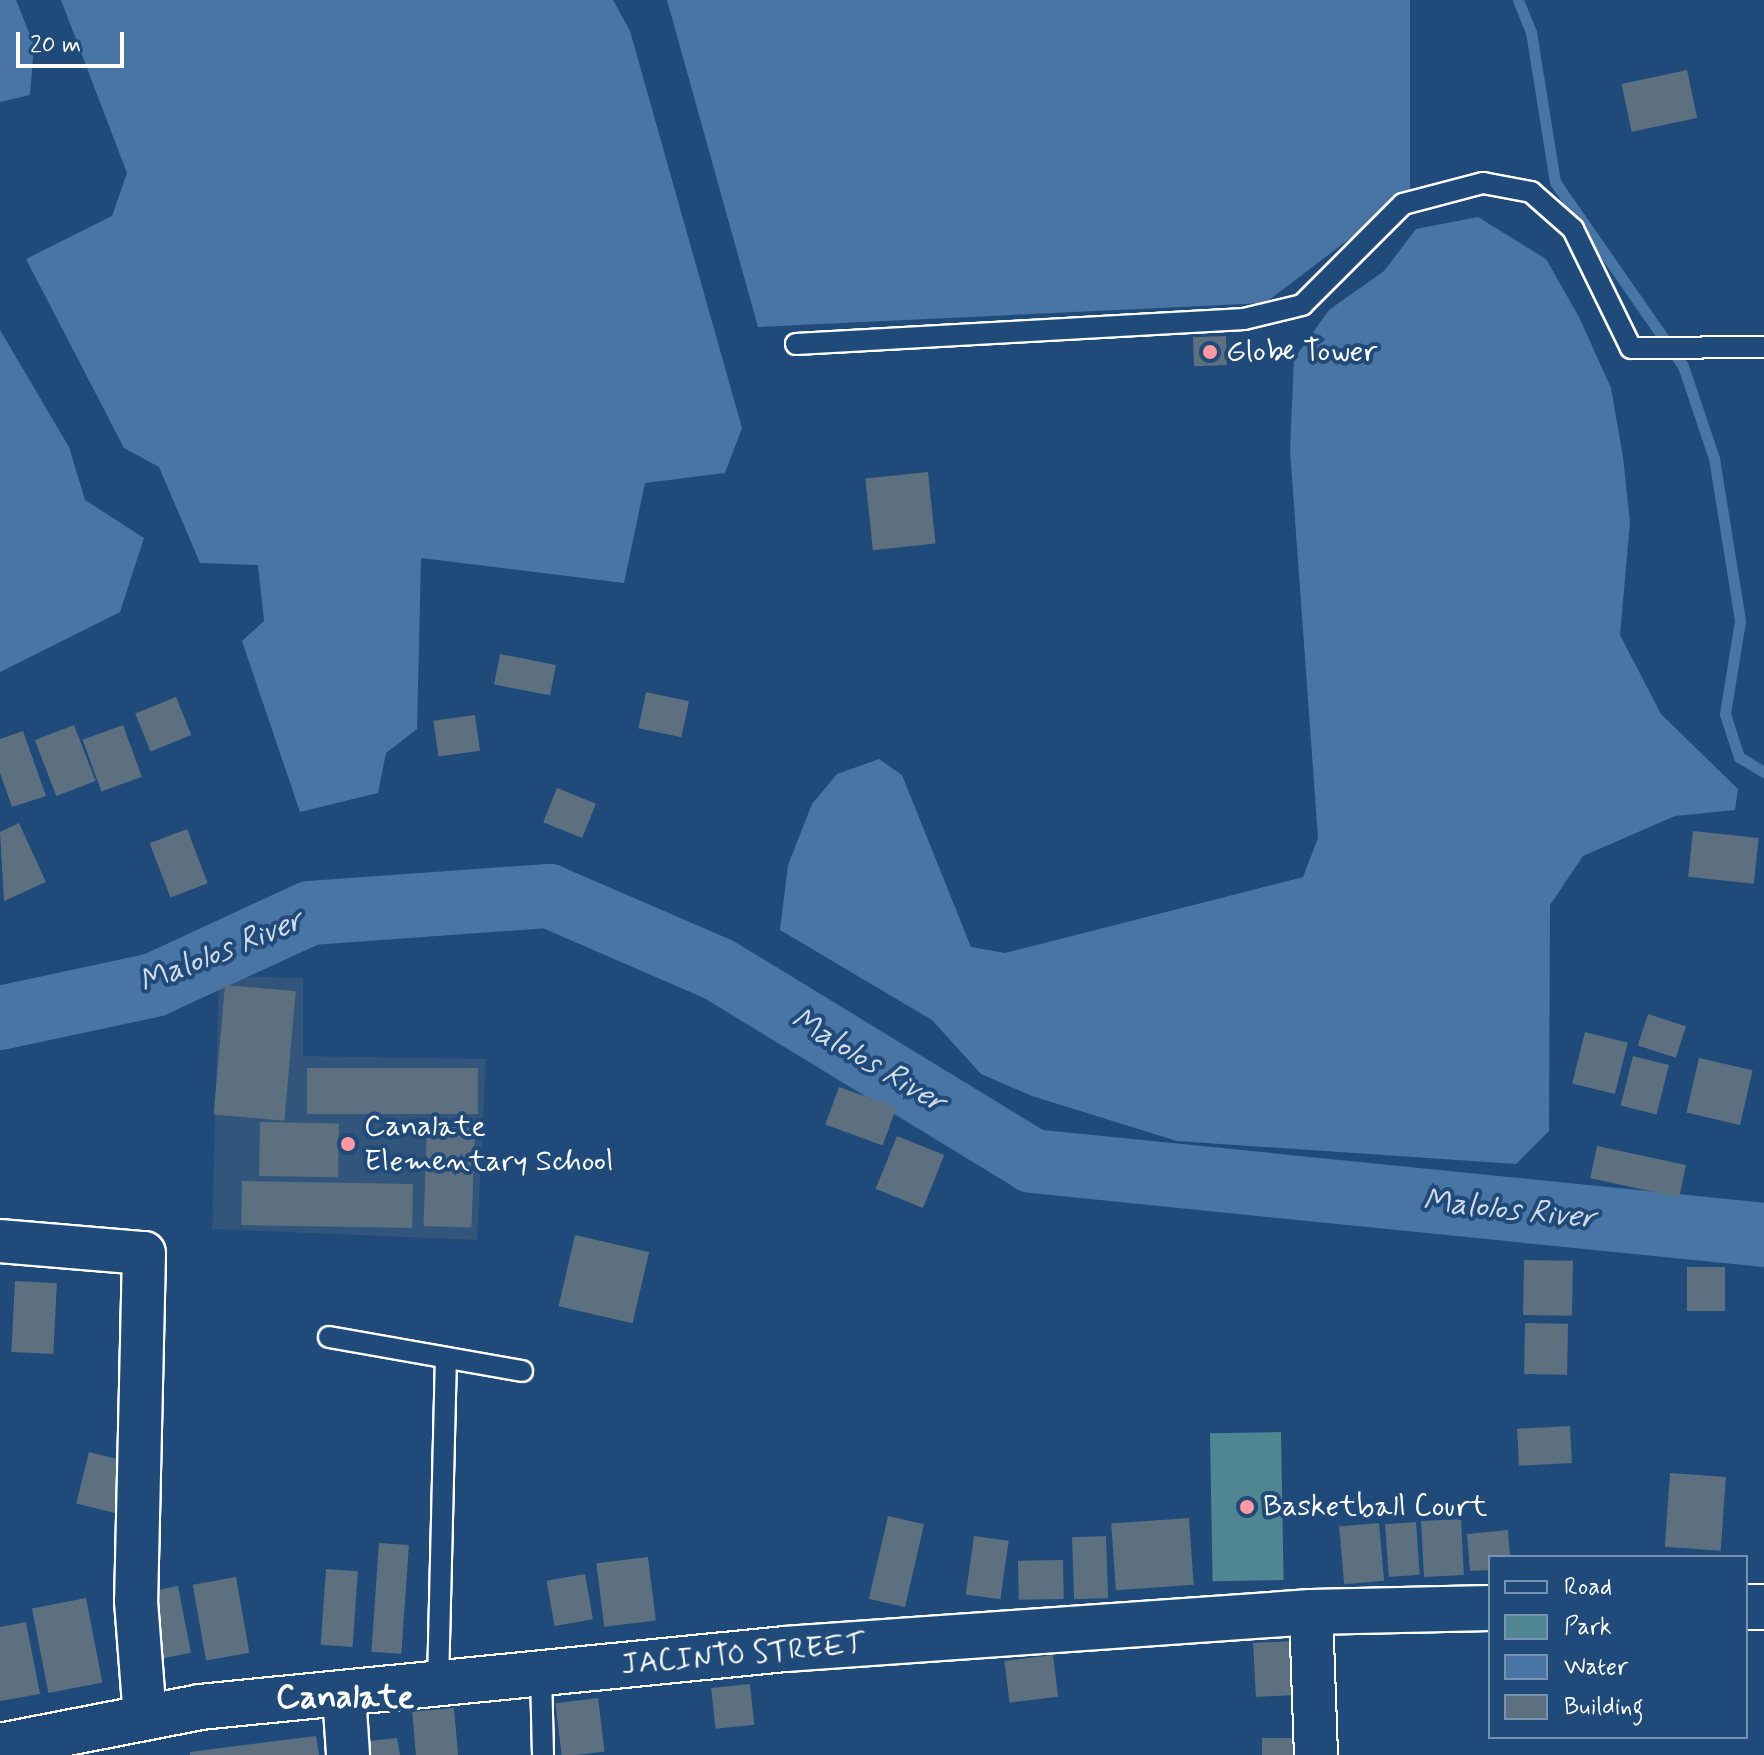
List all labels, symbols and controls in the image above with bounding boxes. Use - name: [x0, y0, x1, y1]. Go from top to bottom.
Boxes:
- scale bar: [20, 16, 128, 66]
- text: 20 m: [30, 30, 81, 61]
- place label: Globe Tower: [1226, 334, 1377, 370]
- marker: Globe Tower: [1201, 343, 1219, 361]
- water label: Malolos River: [131, 901, 311, 1003]
- water label: Malolos River: [782, 999, 954, 1123]
- place label: Canalate Elementary School: [364, 1109, 613, 1180]
- marker: Canalate Elementary School: [339, 1135, 357, 1153]
- water label: Malolos River: [1419, 1182, 1599, 1238]
- place label: Basketball Court: [1263, 1489, 1486, 1525]
- marker: Basketball Court: [1238, 1498, 1256, 1516]
- legend: [1488, 1555, 1748, 1739]
- text: Road: [1564, 1572, 1612, 1603]
- text: Park: [1564, 1612, 1612, 1643]
- street label: JACINTO STREET: [619, 1626, 867, 1684]
- text: Water: [1564, 1652, 1628, 1683]
- district label: Canalate: [276, 1678, 414, 1718]
- text: Building: [1564, 1692, 1644, 1723]

